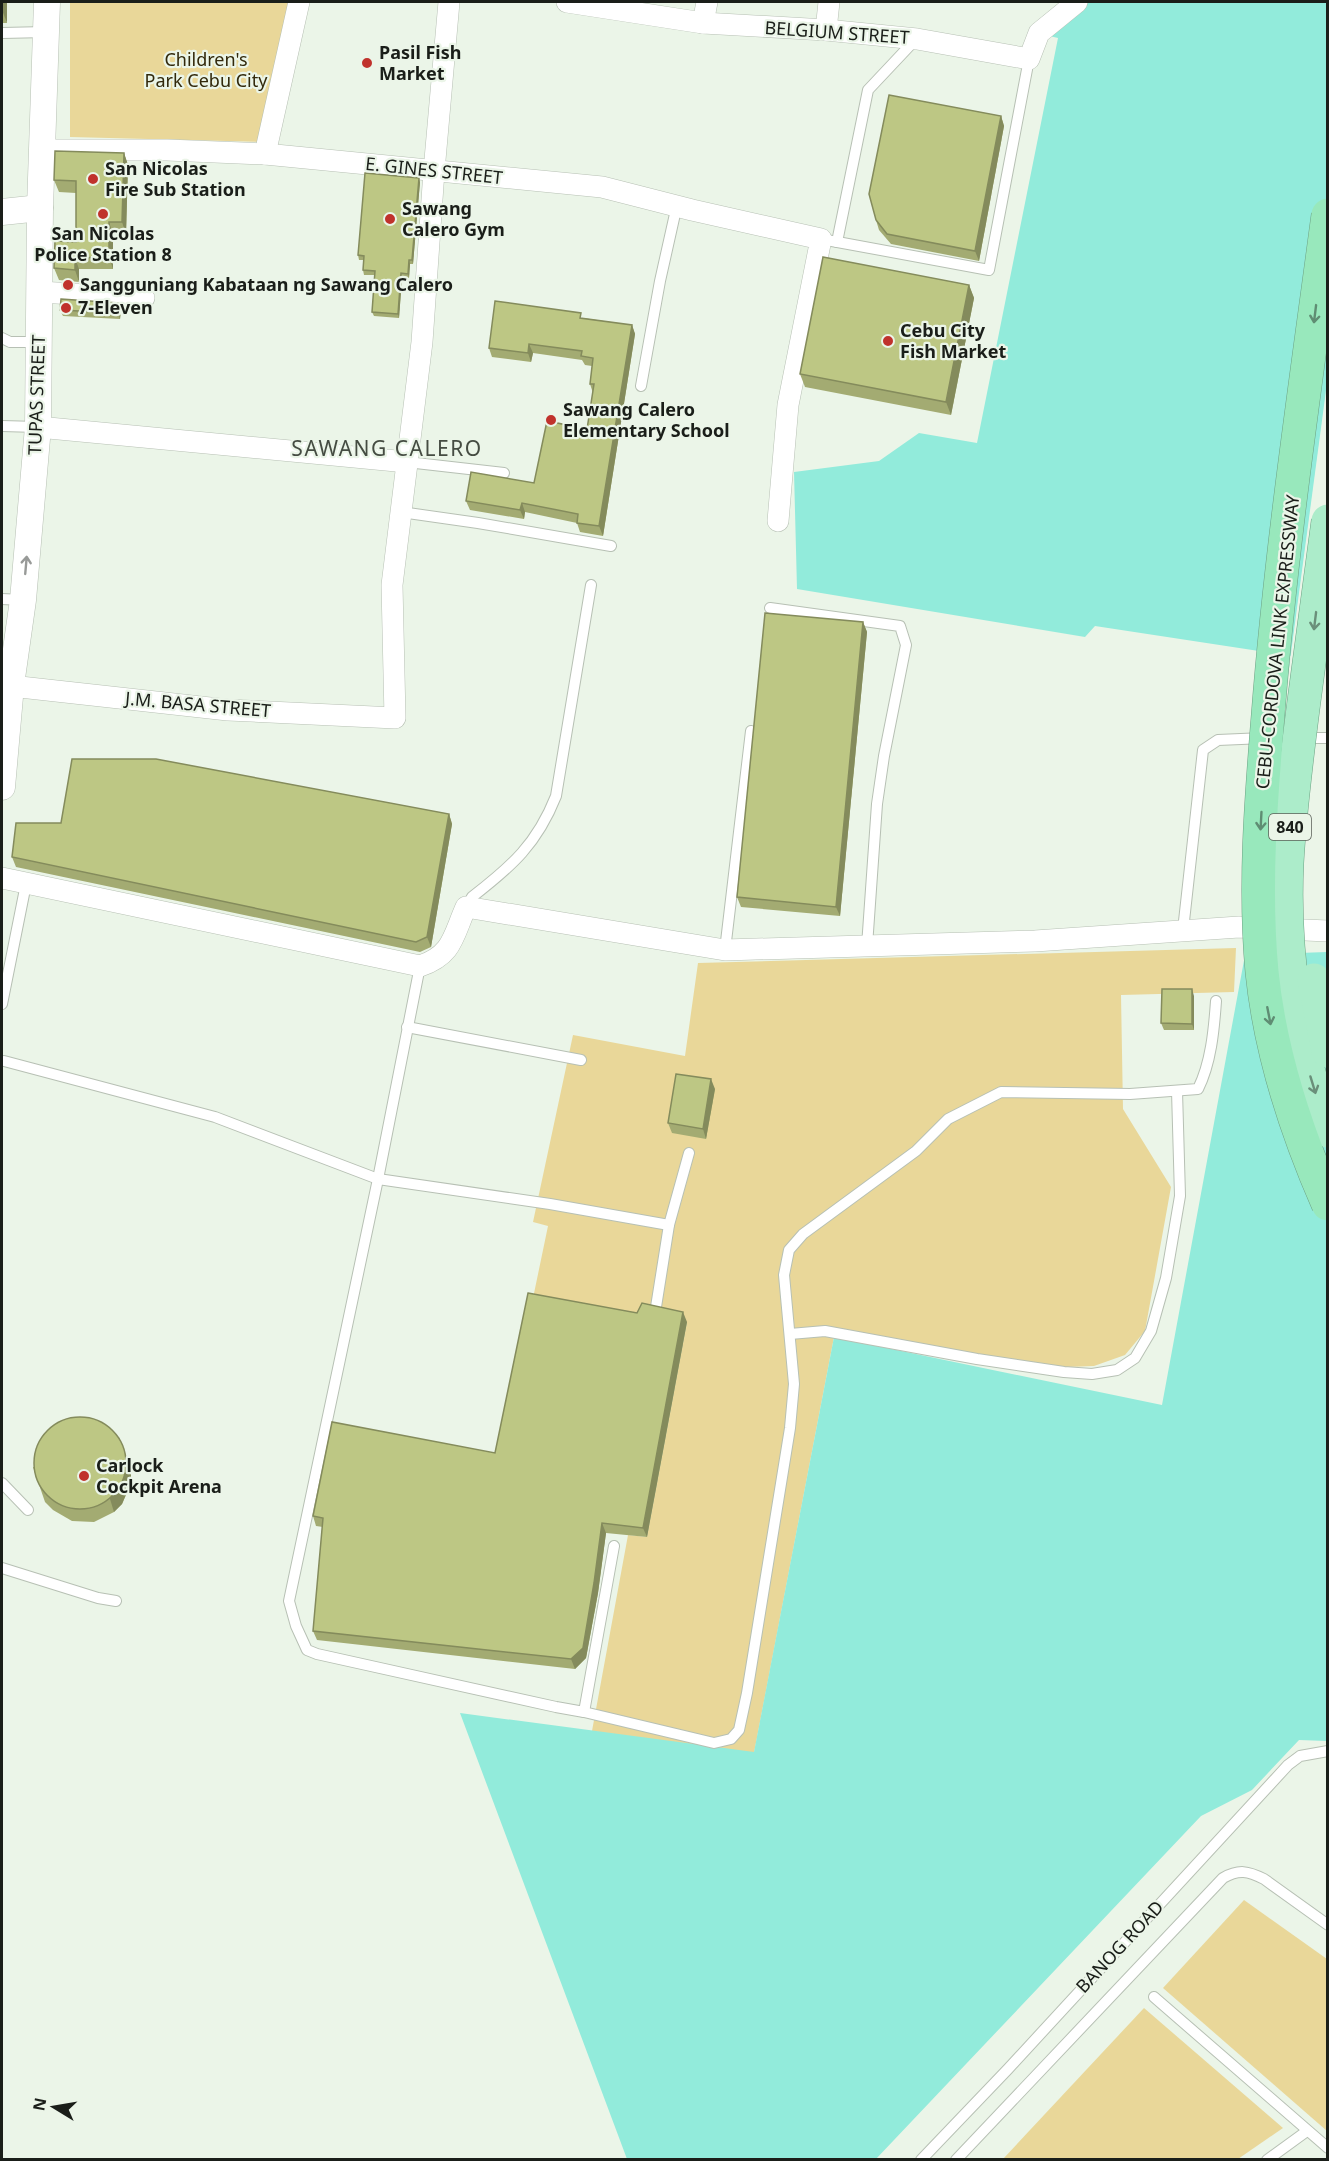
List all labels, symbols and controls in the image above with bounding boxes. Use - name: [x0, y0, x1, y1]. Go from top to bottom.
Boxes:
- street label: BELGIUM STREET: [764, 15, 910, 49]
- place label: Pasil Fish Market: [379, 40, 461, 85]
- park label: Children's Park Cebu City: [145, 47, 268, 92]
- marker: Pasil Fish Market: [360, 56, 374, 70]
- street label: E. GINES STREET: [364, 151, 504, 189]
- place label: San Nicolas Fire Sub Station: [105, 156, 246, 201]
- marker: San Nicolas Fire Sub Station: [86, 172, 100, 186]
- place label: Sawang Calero Gym: [402, 196, 505, 241]
- marker: San Nicolas Police Station 8: [96, 207, 110, 221]
- marker: Sawang Calero Gym: [383, 212, 397, 226]
- place label: San Nicolas Police Station 8: [34, 221, 172, 266]
- place label: Sangguniang Kabataan ng Sawang Calero: [80, 272, 453, 296]
- marker: Sangguniang Kabataan ng Sawang Calero: [61, 278, 75, 292]
- place label: 7-Eleven: [78, 295, 153, 319]
- marker: 7-Eleven: [59, 301, 73, 315]
- one-way arrow: [1309, 304, 1320, 324]
- place label: Cebu City Fish Market: [900, 318, 1006, 363]
- street label: TUPAS STREET: [22, 334, 50, 456]
- marker: Cebu City Fish Market: [881, 334, 895, 348]
- place label: Sawang Calero Elementary School: [563, 397, 730, 442]
- marker: Sawang Calero Elementary School: [544, 413, 558, 427]
- district label: SAWANG CALERO: [291, 434, 483, 462]
- street label: CEBU-CORDOVA LINK EXPRESSWAY: [1250, 493, 1304, 790]
- one-way arrow: [21, 555, 32, 575]
- one-way arrow: [1309, 610, 1320, 630]
- street label: J.M. BASA STREET: [122, 686, 272, 722]
- one-way arrow: [1256, 811, 1267, 831]
- road number: 840: [1269, 814, 1311, 840]
- one-way arrow: [1264, 1005, 1275, 1025]
- one-way arrow: [1308, 1075, 1319, 1094]
- place label: Carlock Cockpit Arena: [96, 1453, 222, 1498]
- marker: Carlock Cockpit Arena: [77, 1469, 91, 1483]
- street label: BANOG ROAD: [1070, 1895, 1168, 1998]
- north arrow: [24, 2077, 84, 2137]
- text: N: [27, 2096, 51, 2113]

